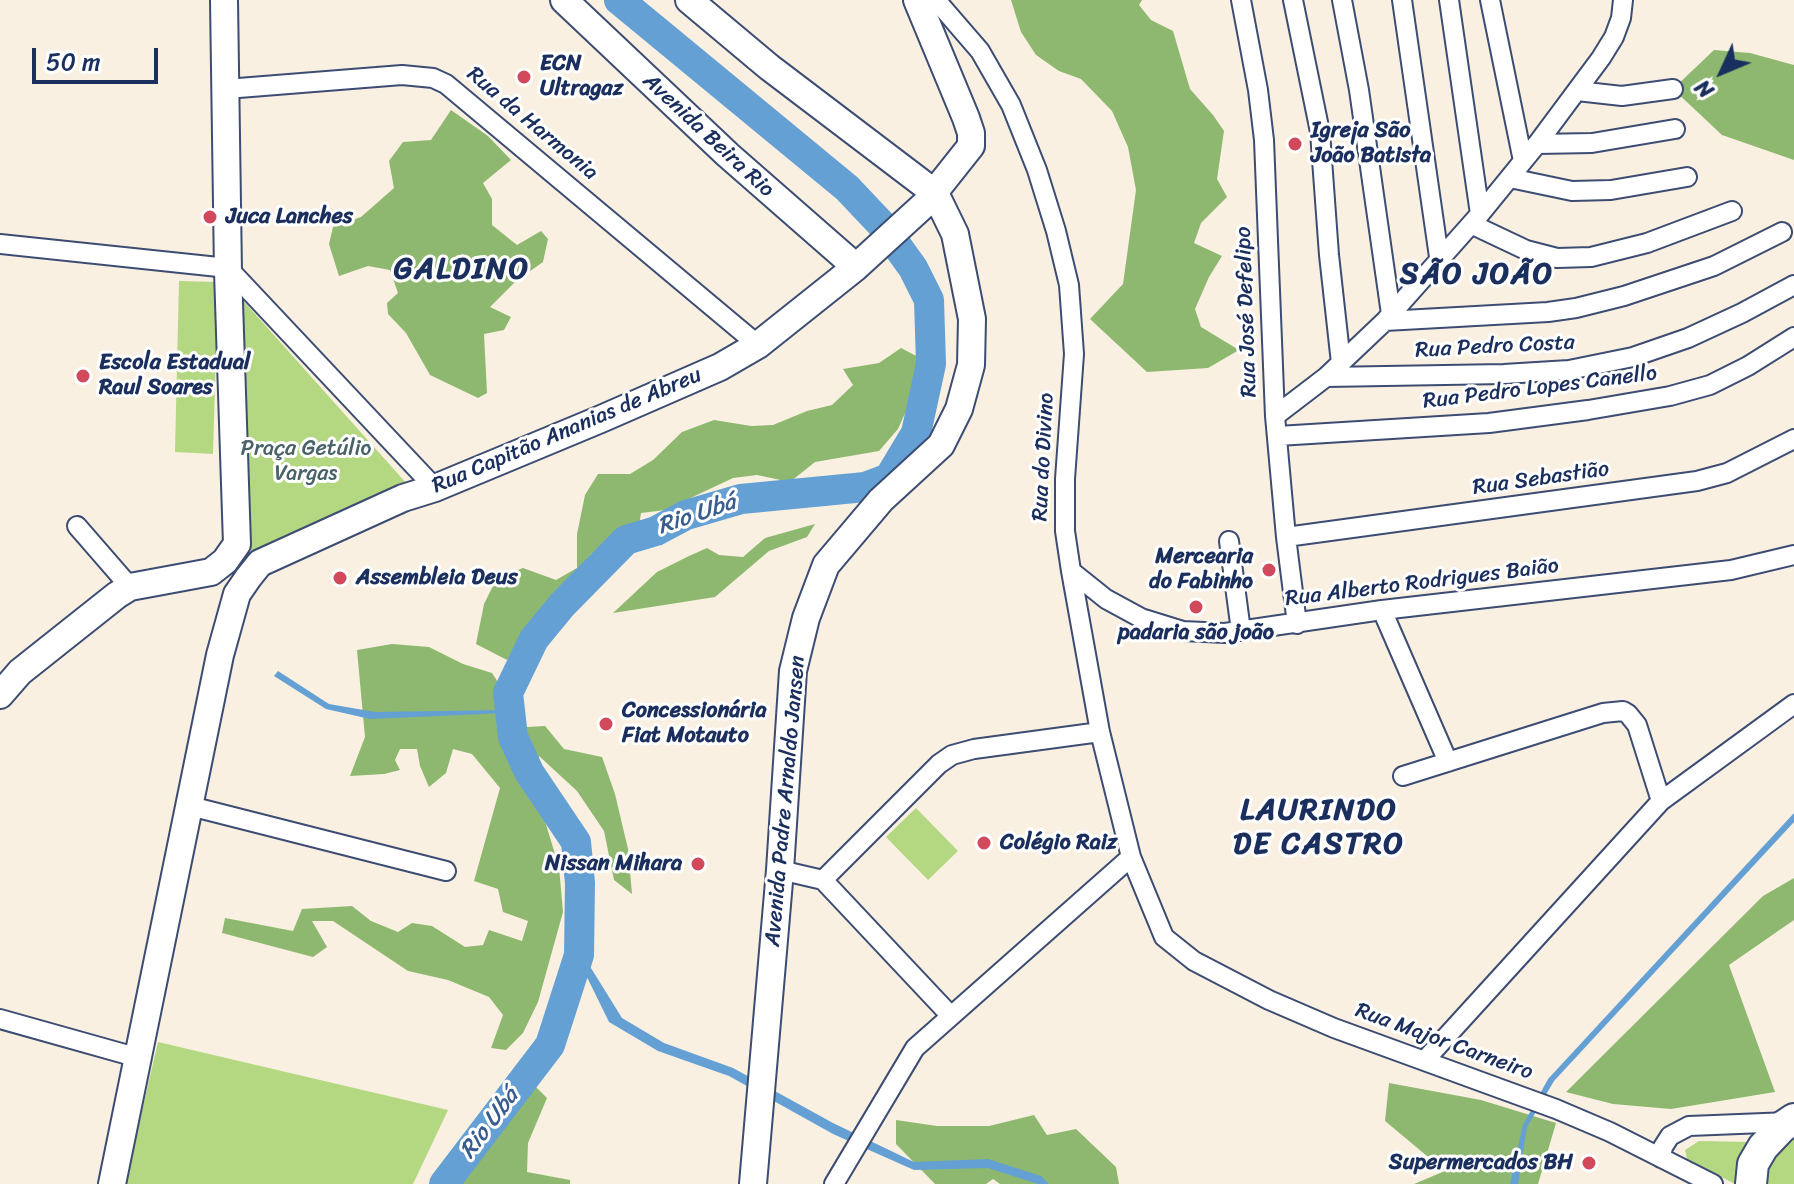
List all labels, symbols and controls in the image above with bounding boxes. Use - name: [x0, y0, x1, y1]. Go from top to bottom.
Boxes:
- scale bar: [36, 32, 162, 82]
- north arrow: [1682, 32, 1762, 112]
- text: 50 m: [46, 41, 101, 83]
- place label: ECN Ultragaz: [540, 51, 623, 102]
- street label: Rua da Harmonia: [461, 61, 603, 187]
- marker: ECN Ultragaz: [515, 68, 533, 86]
- street label: Avenida Beira Rio: [637, 68, 779, 204]
- text: N: [1685, 70, 1724, 108]
- place label: Igreja São João Batista: [1311, 118, 1431, 170]
- marker: Igreja São João Batista: [1286, 135, 1304, 153]
- place label: Juca Lanches: [226, 204, 353, 230]
- marker: Juca Lanches: [201, 208, 219, 226]
- street label: Rua José Defelipo: [1231, 226, 1263, 398]
- district label: GALDINO: [395, 252, 529, 288]
- district label: SÃO JOÃO: [1400, 257, 1554, 293]
- street label: Rua Pedro Costa: [1415, 330, 1575, 364]
- place label: Escola Estadual Raul Soares: [99, 350, 250, 402]
- street label: Rua Pedro Lopes Canello: [1421, 361, 1659, 415]
- street label: Rua Capitão Ananias de Abreu: [428, 362, 706, 500]
- marker: Escola Estadual Raul Soares: [74, 367, 92, 385]
- street label: Rua do Divino: [1027, 392, 1061, 522]
- park label: Praça Getúlio Vargas: [241, 436, 371, 488]
- street label: Rua Sebastião: [1471, 456, 1611, 502]
- water label: Rio Ubá: [654, 488, 740, 542]
- place label: Mercearia do Fabinho: [1149, 544, 1253, 596]
- street label: Rua Alberto Rodrigues Baião: [1284, 553, 1560, 613]
- marker: Mercearia do Fabinho: [1260, 561, 1278, 579]
- place label: Assembleia Deus: [356, 565, 518, 591]
- marker: Assembleia Deus: [331, 569, 349, 587]
- marker: padaria são joão: [1187, 598, 1205, 616]
- place label: padaria são joão: [1118, 620, 1274, 646]
- street label: Avenida Padre Arnaldo Jansen: [760, 654, 812, 948]
- place label: Concessionária Fiat Motauto: [622, 698, 766, 750]
- marker: Concessionária Fiat Motauto: [597, 715, 615, 733]
- district label: LAURINDO DE CASTRO: [1234, 793, 1404, 864]
- place label: Colégio Raiz: [1000, 830, 1117, 856]
- marker: Colégio Raiz: [975, 834, 993, 852]
- place label: Nissan Mihara: [545, 851, 682, 877]
- marker: Nissan Mihara: [689, 855, 707, 873]
- street label: Rua Major Carneiro: [1352, 998, 1536, 1086]
- water label: Rio Ubá: [454, 1083, 526, 1165]
- place label: Supermercados BH: [1389, 1150, 1573, 1176]
- marker: Supermercados BH: [1580, 1154, 1598, 1172]

